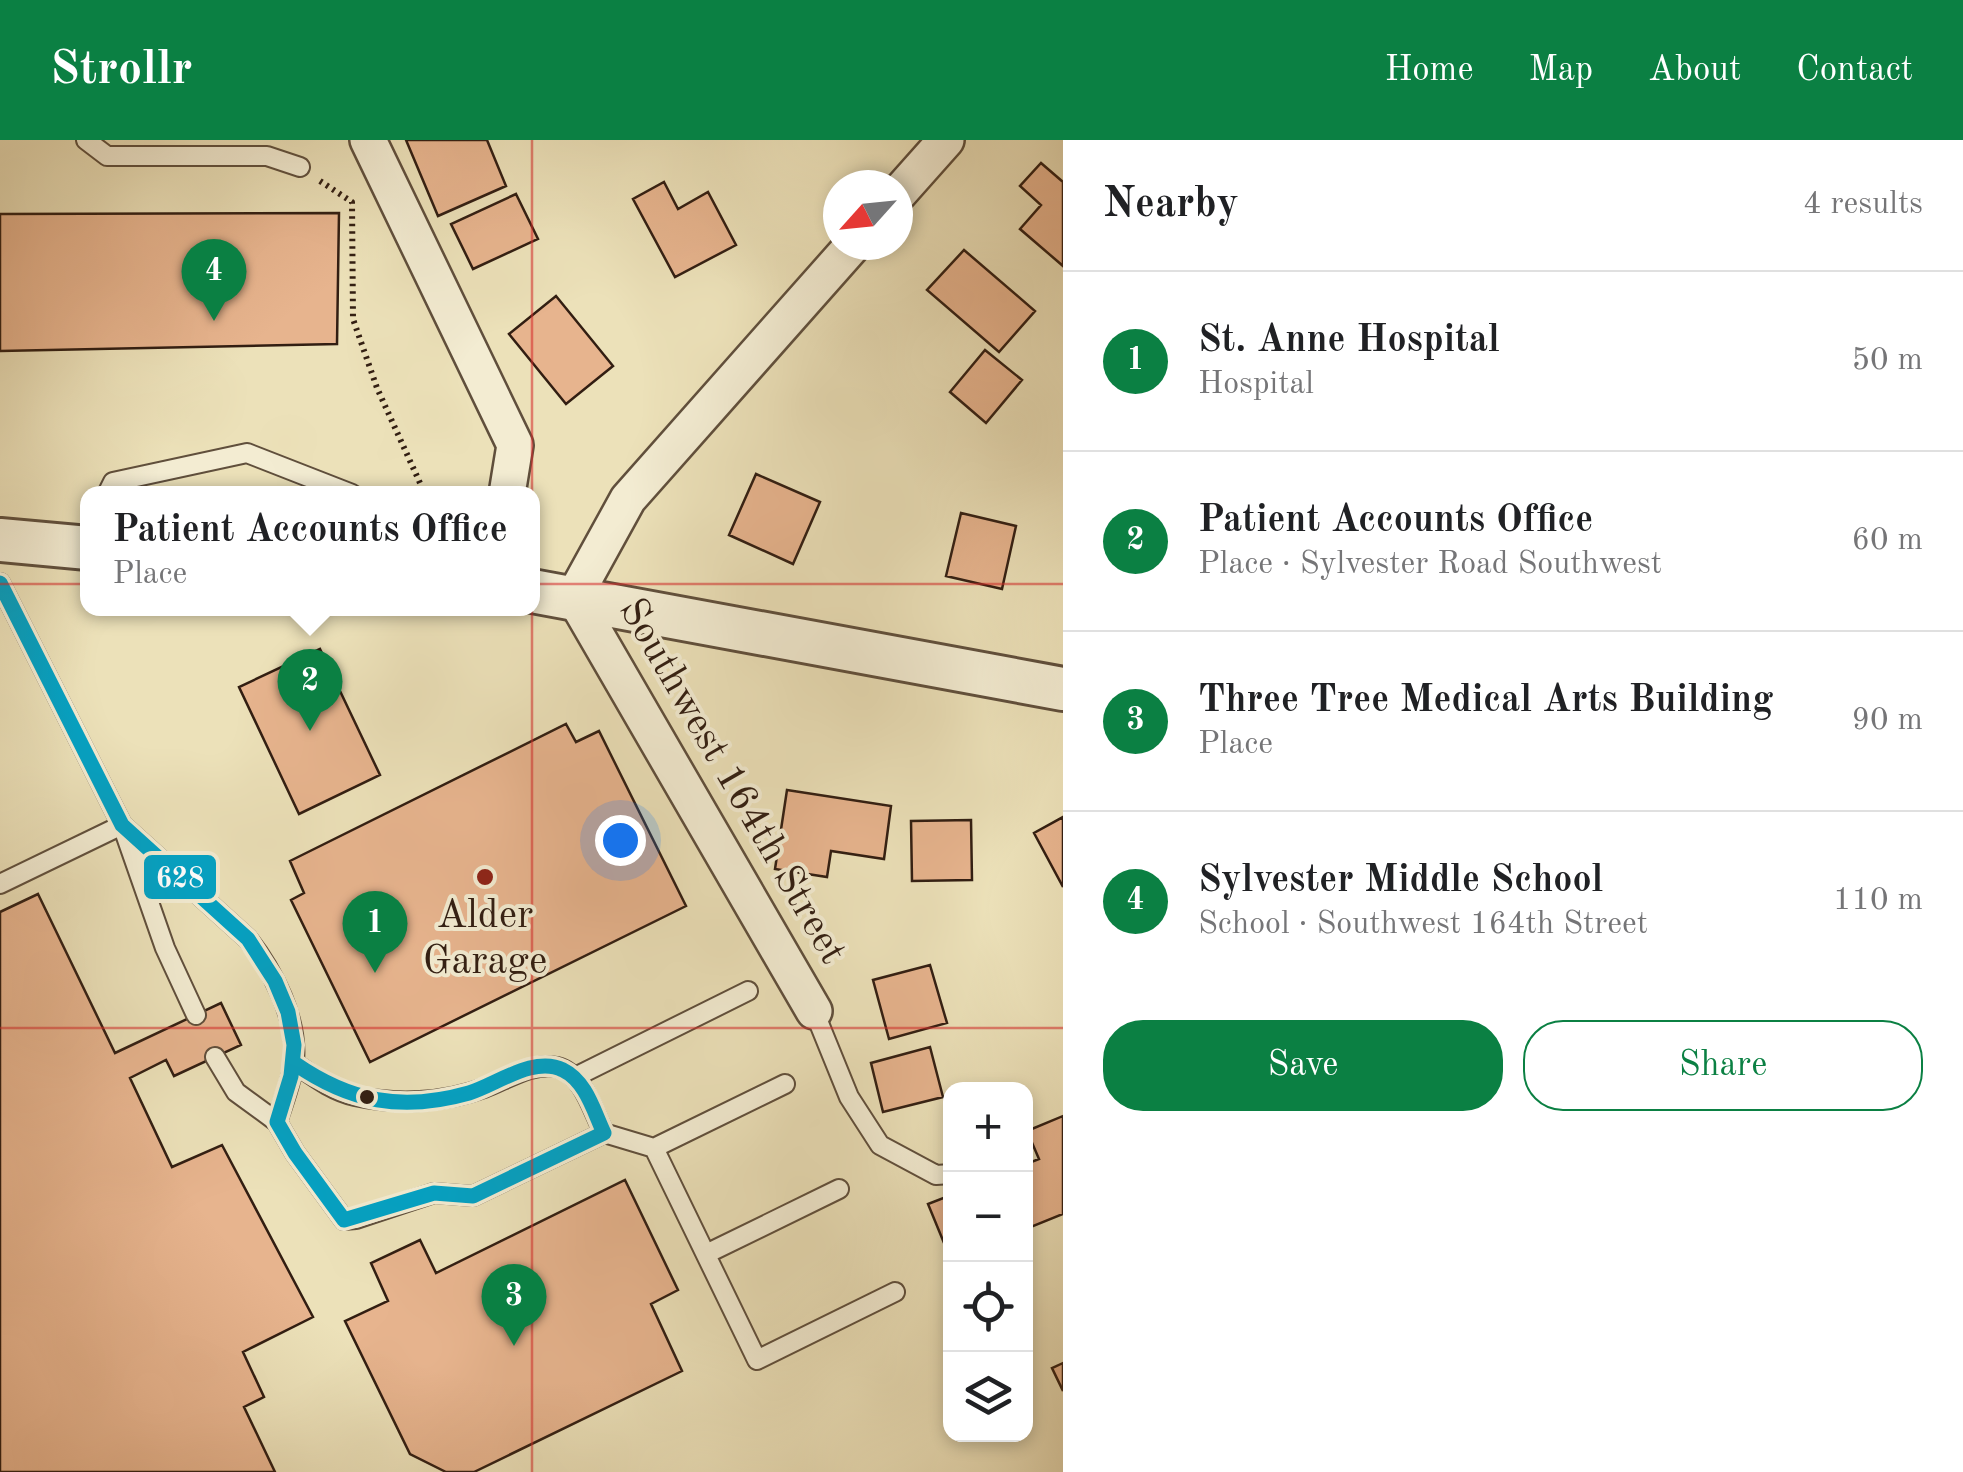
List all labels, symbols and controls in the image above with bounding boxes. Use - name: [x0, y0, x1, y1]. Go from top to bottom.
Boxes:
- text: Strollr: [50, 46, 193, 94]
- text: Home: [1385, 53, 1474, 88]
- text: Map: [1529, 53, 1593, 88]
- text: About: [1648, 53, 1741, 88]
- text: Contact: [1796, 53, 1913, 88]
- north arrow: [823, 170, 913, 260]
- text: Nearby: [1103, 184, 1239, 226]
- text: 4 results: [1803, 189, 1923, 221]
- pin: 4: [182, 239, 246, 321]
- text: St. Anne Hospital: [1198, 322, 1500, 360]
- text: 1: [1126, 345, 1145, 377]
- text: 50 m: [1852, 345, 1923, 377]
- text: Hospital: [1198, 369, 1314, 401]
- popup: [80, 486, 540, 616]
- text: Patient Accounts Office: [1198, 502, 1593, 540]
- text: Patient Accounts Office: [112, 512, 508, 550]
- text: 2: [1126, 525, 1145, 557]
- text: 60 m: [1852, 525, 1923, 557]
- text: Place · Sylvester Road Southwest: [1198, 549, 1662, 581]
- text: Place: [112, 559, 187, 591]
- street label: Southwest 164th Street: [610, 593, 852, 971]
- pin: 2: [278, 648, 342, 731]
- text: Three Tree Medical Arts Building: [1198, 682, 1773, 720]
- text: 3: [1126, 705, 1145, 737]
- text: 90 m: [1852, 705, 1923, 737]
- text: Place: [1198, 729, 1273, 761]
- your location: [595, 815, 646, 866]
- line badge: 628: [142, 853, 218, 901]
- text: Sylvester Middle School: [1198, 862, 1603, 900]
- text: 628: [156, 866, 204, 894]
- marker: Alder Garage: [474, 866, 496, 888]
- text: 4: [1126, 885, 1145, 917]
- text: 110 m: [1833, 885, 1923, 917]
- pin: 1: [342, 890, 408, 973]
- place label: Alder Garage: [423, 897, 547, 983]
- text: School · Southwest 164th Street: [1198, 909, 1648, 941]
- button: Save: [1103, 1020, 1503, 1111]
- button: Share: [1523, 1020, 1923, 1111]
- map controls: [943, 1082, 1033, 1442]
- button: +: [943, 1082, 1033, 1172]
- unlabelled marker: [357, 1087, 377, 1107]
- button: −: [943, 1172, 1033, 1262]
- button: locate: [943, 1262, 1033, 1352]
- pin: 3: [482, 1264, 546, 1346]
- button: layers: [943, 1352, 1033, 1442]

